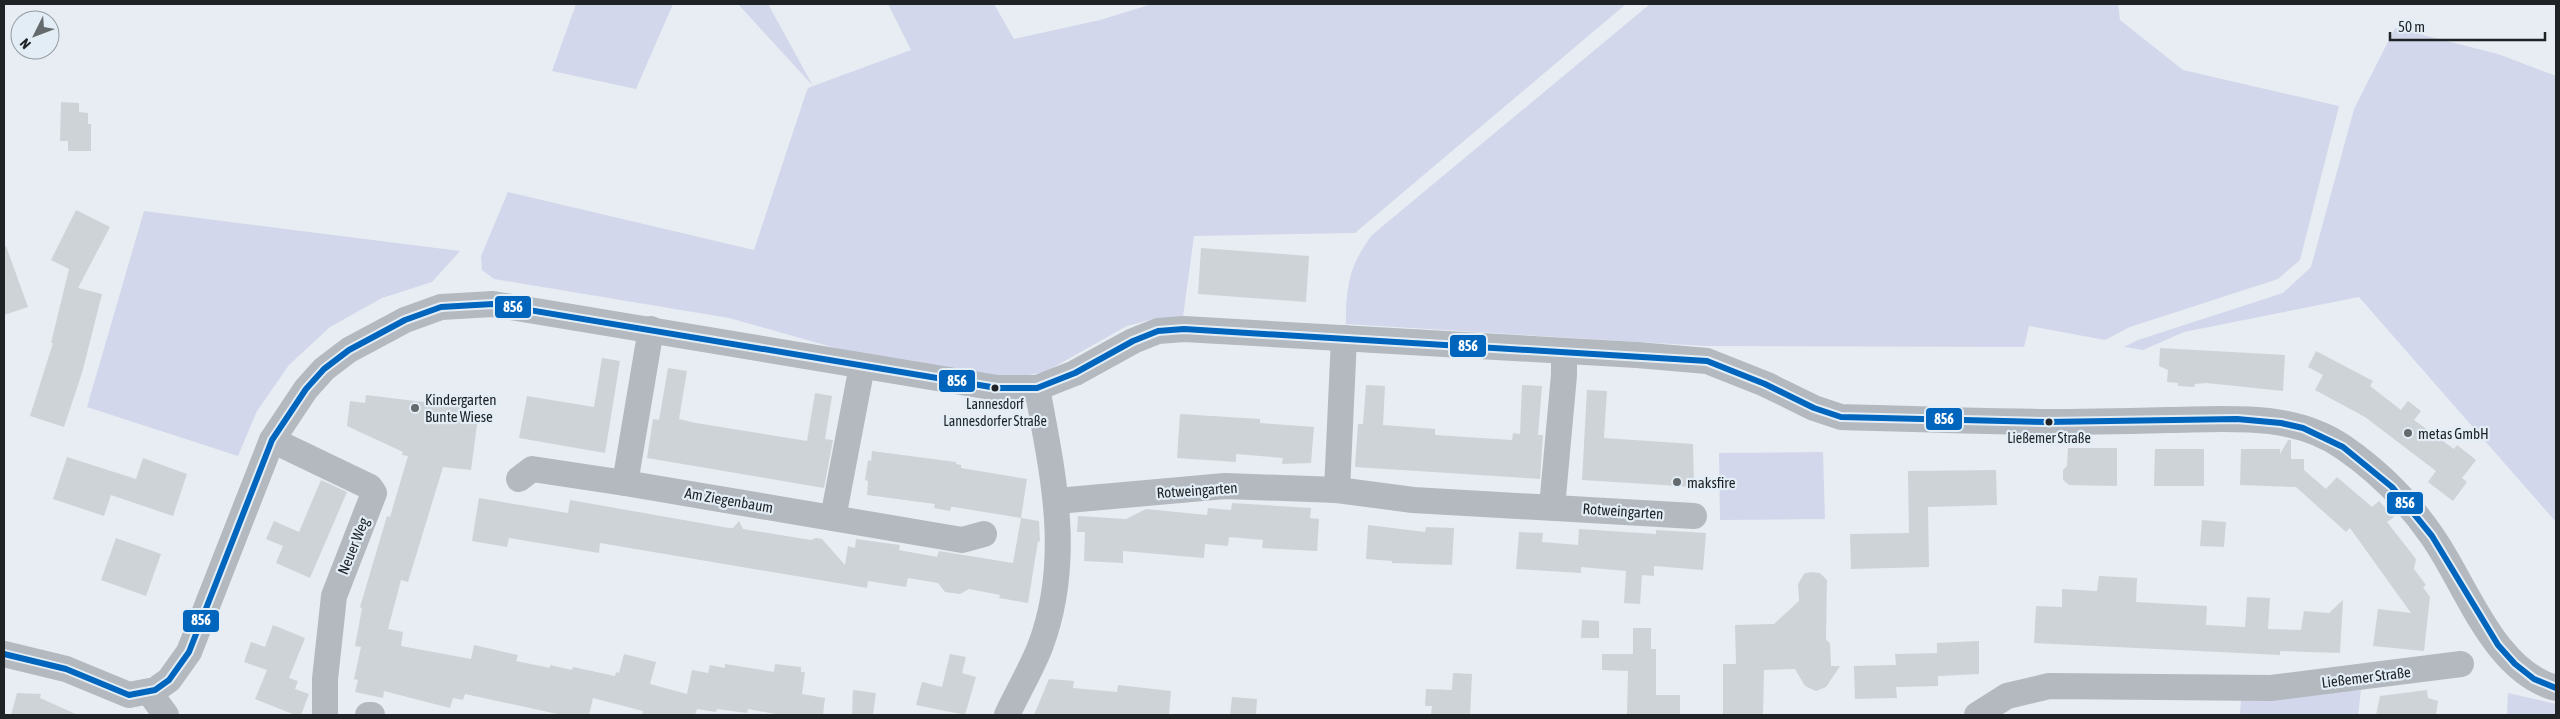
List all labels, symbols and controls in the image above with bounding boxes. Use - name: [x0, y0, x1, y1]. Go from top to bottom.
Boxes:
- north arrow: [10, 10, 60, 60]
- scale bar: [2390, 10, 2545, 42]
- text: 50 m: [2398, 18, 2425, 35]
- text: N: [17, 35, 34, 52]
- line badge: 856: [494, 295, 532, 319]
- text: 856: [503, 299, 523, 315]
- line badge: 856: [1449, 334, 1487, 358]
- text: 856: [1458, 338, 1478, 354]
- line badge: 856: [938, 369, 976, 393]
- text: 856: [947, 373, 967, 389]
- marker: Lannesdorf Lannesdorfer Straße: [990, 383, 1000, 393]
- place label: Kindergarten Bunte Wiese: [425, 391, 497, 425]
- place label: Lannesdorf Lannesdorfer Straße: [943, 396, 1047, 429]
- marker: Kindergarten Bunte Wiese: [409, 402, 421, 414]
- line badge: 856: [1925, 407, 1963, 431]
- text: 856: [1934, 411, 1954, 427]
- marker: Ließemer Straße: [2044, 417, 2054, 427]
- place label: metas GmbH: [2418, 425, 2489, 442]
- marker: metas GmbH: [2402, 427, 2414, 439]
- place label: Ließemer Straße: [2007, 430, 2091, 446]
- place label: maksfire: [1687, 474, 1736, 491]
- marker: maksfire: [1671, 476, 1683, 488]
- street label: Rotweingarten: [1156, 479, 1238, 501]
- street label: Am Ziegenbaum: [683, 484, 775, 516]
- line badge: 856: [2386, 491, 2424, 515]
- text: 856: [2395, 495, 2415, 511]
- street label: Rotweingarten: [1582, 500, 1664, 522]
- street label: Neuer Weg: [334, 515, 372, 577]
- line badge: 856: [182, 609, 220, 633]
- text: 856: [191, 612, 211, 628]
- street label: Ließemer Straße: [2320, 663, 2412, 691]

